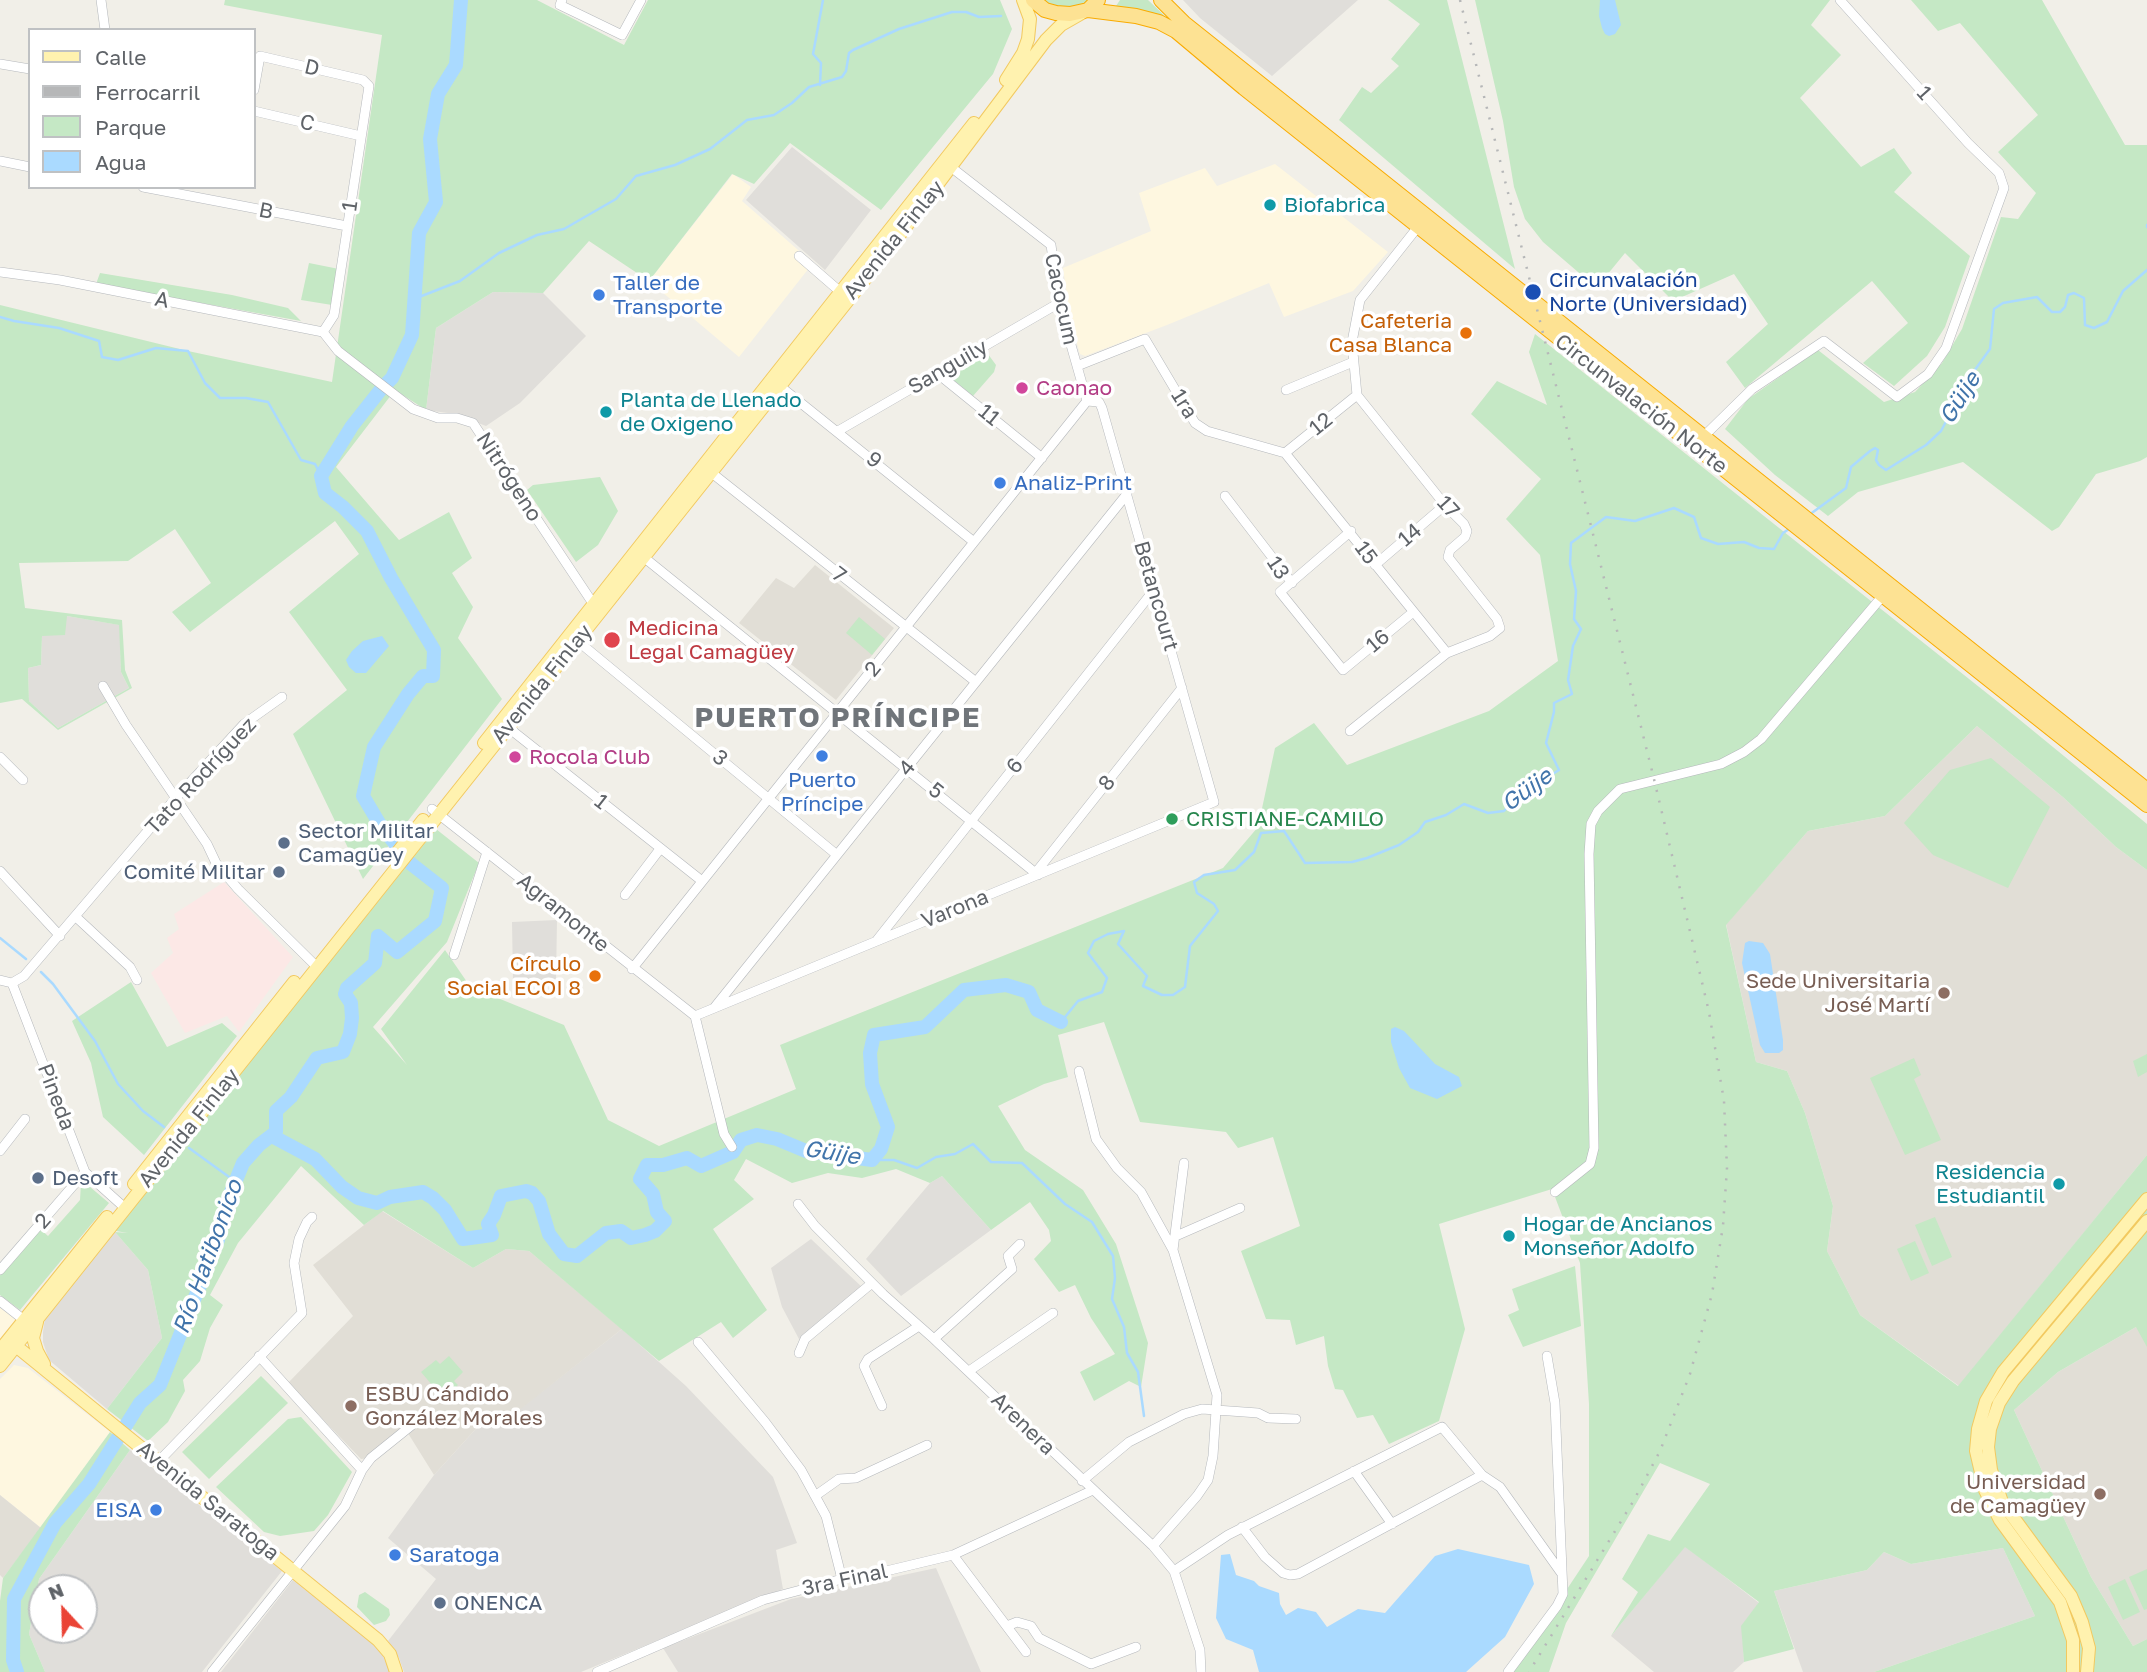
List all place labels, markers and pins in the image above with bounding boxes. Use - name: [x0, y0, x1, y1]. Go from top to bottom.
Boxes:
- place label: Biofabrica: [1284, 192, 1385, 218]
- marker: Biofabrica: [1262, 197, 1278, 213]
- place label: Circunvalación Norte (Universidad): [1549, 267, 1748, 317]
- place label: Taller de Transporte: [613, 270, 723, 320]
- marker: Circunvalación Norte (Universidad): [1523, 282, 1543, 302]
- marker: Taller de Transporte: [591, 287, 607, 303]
- place label: Cafeteria Casa Blanca: [1329, 308, 1452, 358]
- marker: Cafeteria Casa Blanca: [1458, 325, 1474, 341]
- place label: Caonao: [1036, 375, 1112, 401]
- marker: Caonao: [1014, 380, 1030, 396]
- place label: Planta de Llenado de Oxigeno: [620, 387, 802, 437]
- marker: Planta de Llenado de Oxigeno: [598, 404, 614, 420]
- place label: Analiz-Print: [1014, 470, 1132, 496]
- marker: Analiz-Print: [992, 475, 1008, 491]
- place label: Medicina Legal Camagüey: [628, 615, 794, 665]
- marker: Medicina Legal Camagüey: [602, 630, 622, 650]
- place label: Rocola Club: [529, 744, 650, 770]
- marker: Puerto Príncipe: [814, 748, 830, 764]
- marker: Rocola Club: [507, 749, 523, 765]
- place label: Puerto Príncipe: [781, 767, 863, 817]
- place label: CRISTIANE-CAMILO: [1186, 806, 1384, 832]
- marker: CRISTIANE-CAMILO: [1164, 811, 1180, 827]
- place label: Sector Militar Camagüey: [298, 818, 434, 868]
- marker: Sector Militar Camagüey: [276, 835, 292, 851]
- place label: Comité Militar: [124, 859, 265, 885]
- marker: Comité Militar: [271, 864, 287, 880]
- place label: Círculo Social ECOI 8: [447, 951, 581, 1001]
- marker: Círculo Social ECOI 8: [587, 968, 603, 984]
- place label: Sede Universitaria José Martí: [1746, 968, 1930, 1018]
- marker: Sede Universitaria José Martí: [1936, 985, 1952, 1001]
- place label: Residencia Estudiantil: [1935, 1159, 2045, 1209]
- place label: Desoft: [52, 1165, 119, 1191]
- marker: Desoft: [30, 1170, 46, 1186]
- marker: Residencia Estudiantil: [2051, 1176, 2067, 1192]
- place label: Hogar de Ancianos Monseñor Adolfo: [1523, 1211, 1713, 1261]
- marker: Hogar de Ancianos Monseñor Adolfo: [1501, 1228, 1517, 1244]
- place label: ESBU Cándido González Morales: [365, 1381, 543, 1431]
- marker: ESBU Cándido González Morales: [343, 1398, 359, 1414]
- place label: Universidad de Camagüey: [1950, 1469, 2086, 1519]
- marker: Universidad de Camagüey: [2092, 1486, 2108, 1502]
- place label: EISA: [95, 1497, 142, 1523]
- marker: EISA: [148, 1502, 164, 1518]
- place label: Saratoga: [409, 1542, 500, 1568]
- marker: Saratoga: [387, 1547, 403, 1563]
- place label: ONENCA: [454, 1590, 542, 1616]
- marker: ONENCA: [432, 1595, 448, 1611]

